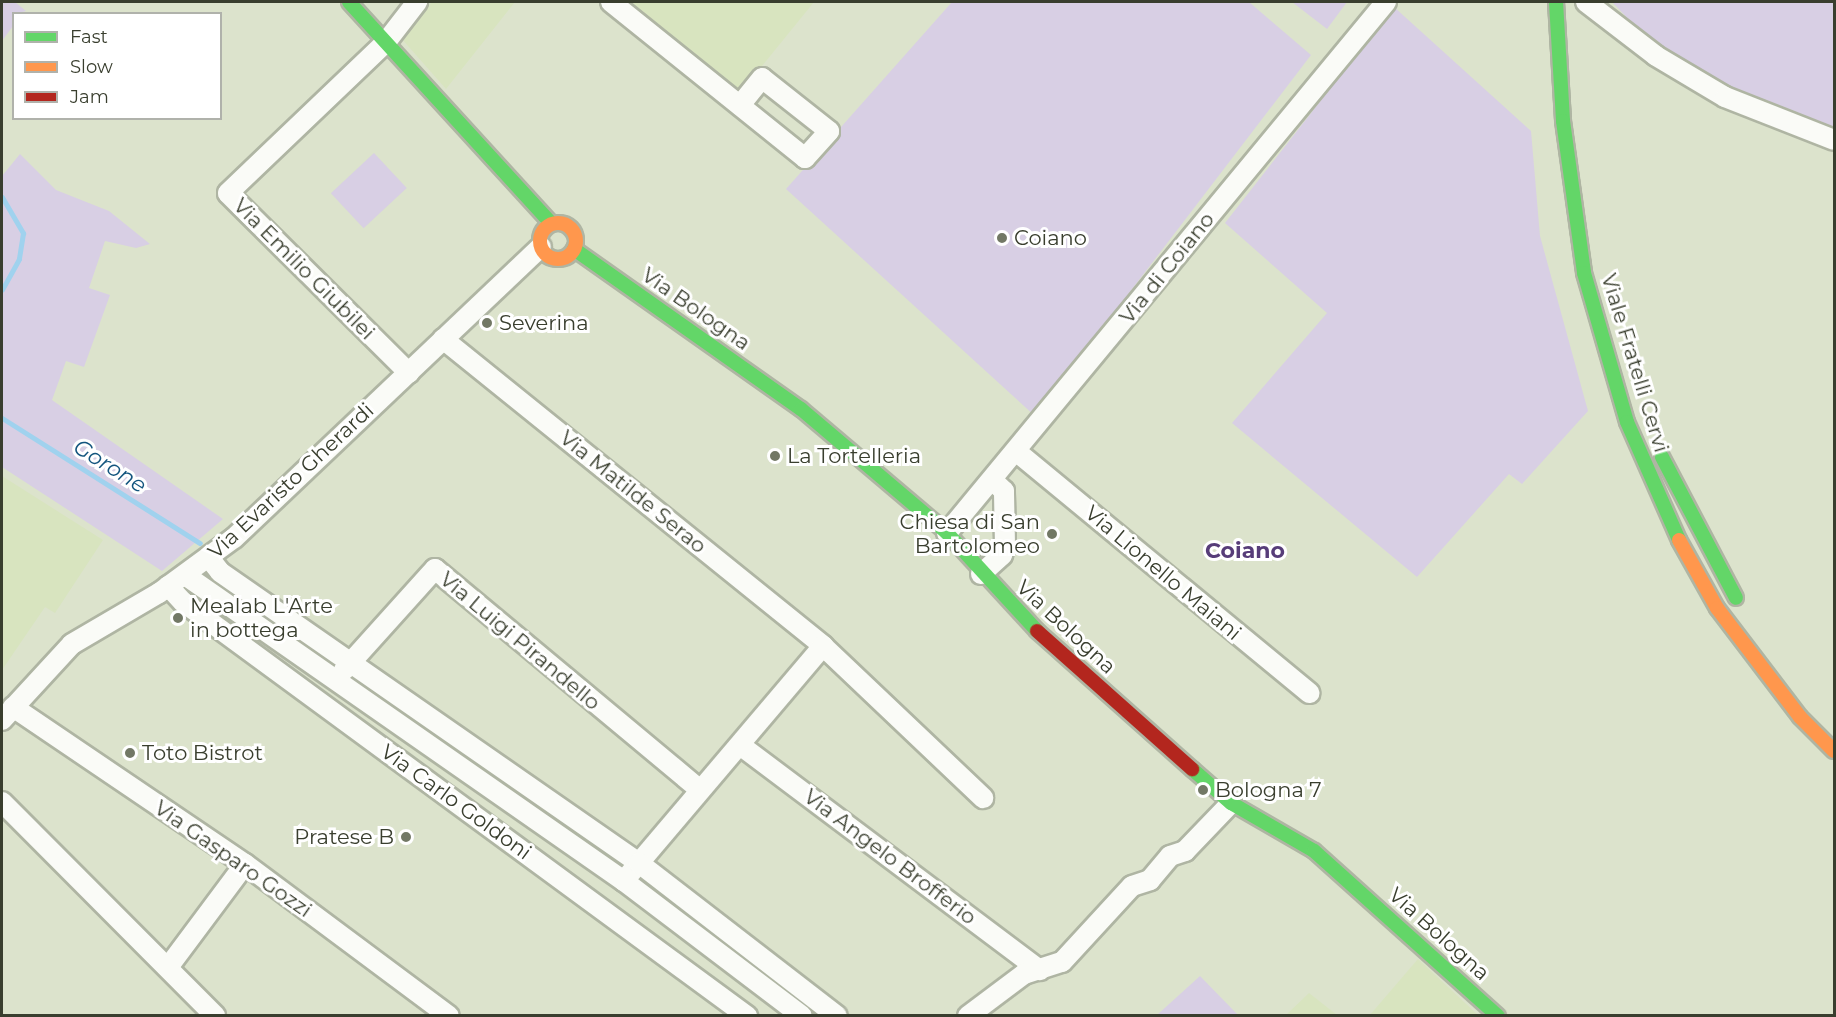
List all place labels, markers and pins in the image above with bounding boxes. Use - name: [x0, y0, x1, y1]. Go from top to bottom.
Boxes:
- place label: Coiano: [1014, 225, 1087, 251]
- marker: Coiano: [995, 231, 1009, 245]
- place label: Severina: [499, 310, 589, 336]
- marker: Severina: [480, 316, 494, 330]
- place label: La Tortelleria: [787, 443, 921, 469]
- marker: La Tortelleria: [768, 449, 782, 463]
- place label: Chiesa di San Bartolomeo: [900, 509, 1040, 559]
- marker: Chiesa di San Bartolomeo: [1045, 527, 1059, 541]
- place label: Mealab L'Arte in bottega: [190, 593, 333, 643]
- marker: Mealab L'Arte in bottega: [171, 611, 185, 625]
- place label: Toto Bistrot: [142, 740, 263, 766]
- marker: Toto Bistrot: [123, 746, 137, 760]
- place label: Bologna 7: [1215, 777, 1322, 803]
- marker: Bologna 7: [1196, 783, 1210, 797]
- place label: Pratese B: [294, 824, 394, 850]
- marker: Pratese B: [399, 830, 413, 844]

